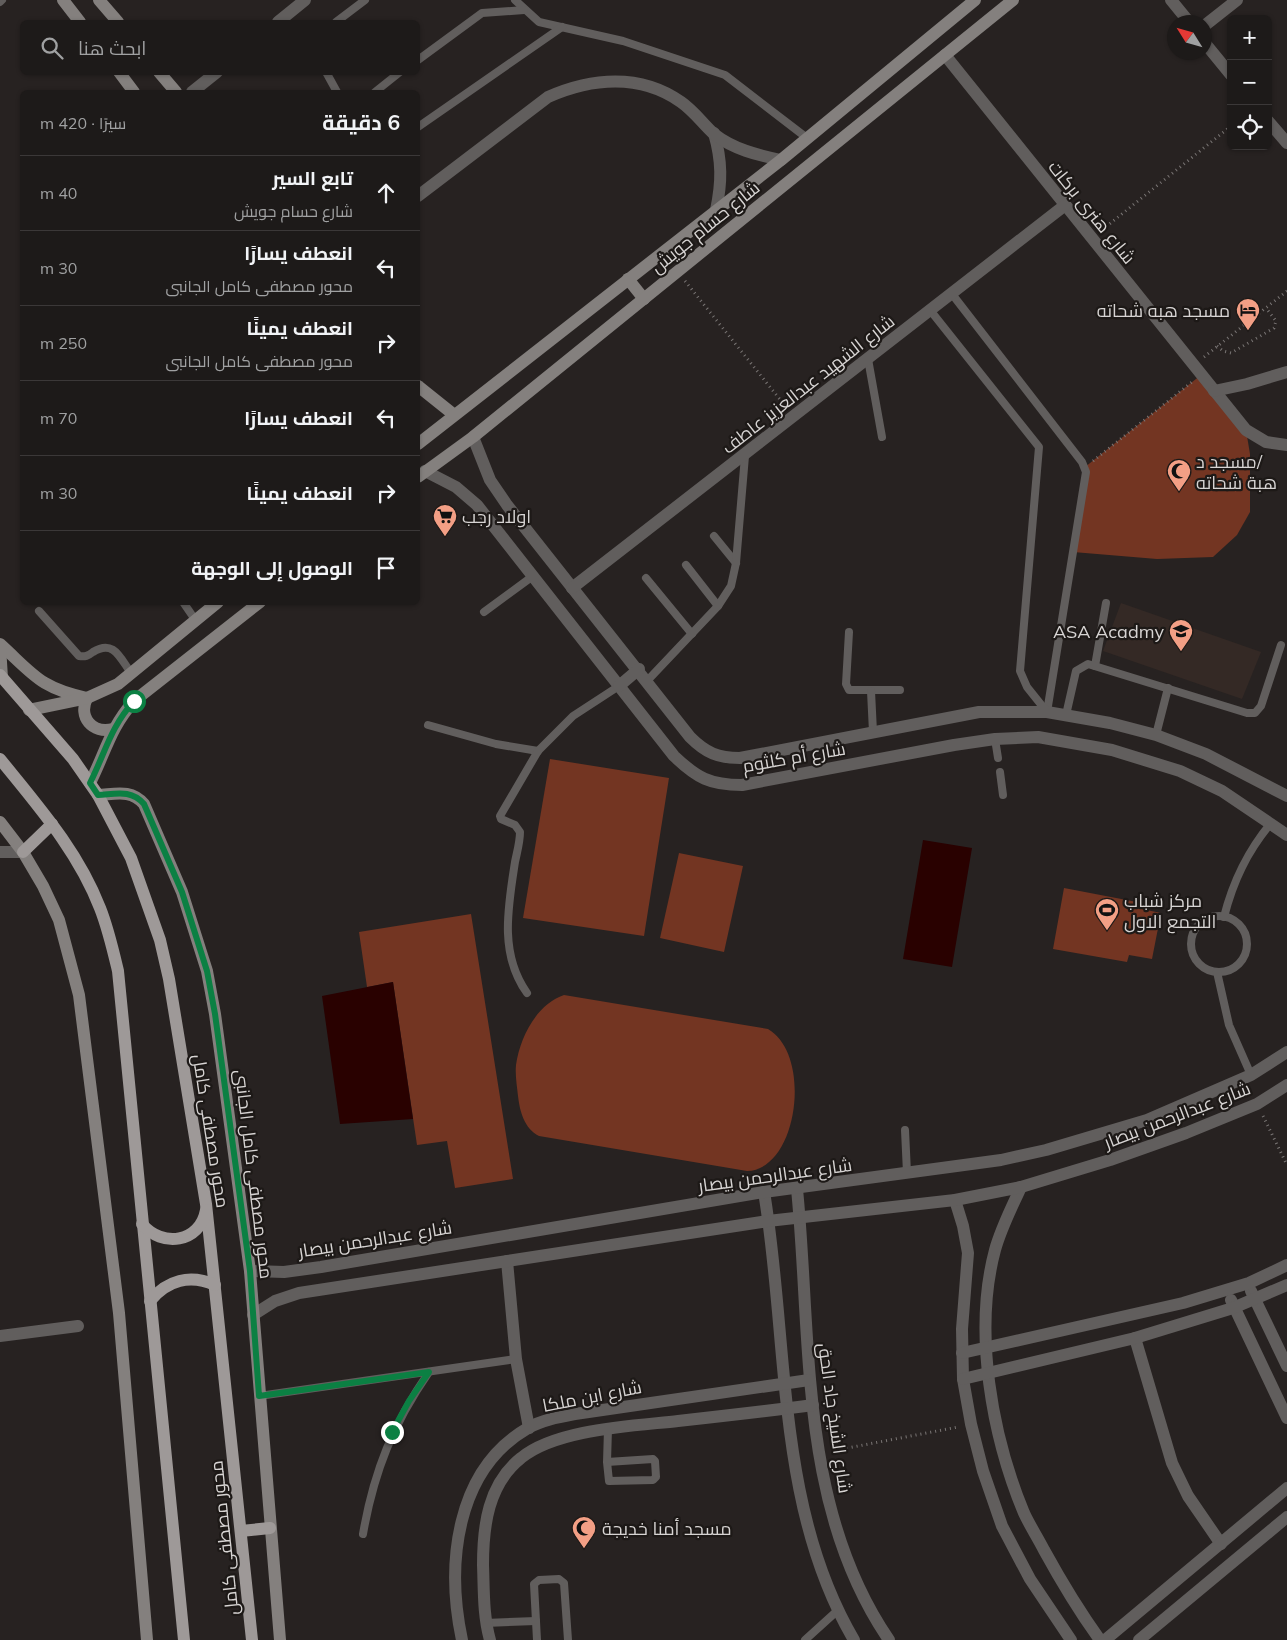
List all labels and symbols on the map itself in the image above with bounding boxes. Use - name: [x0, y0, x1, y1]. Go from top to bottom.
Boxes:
- north arrow: [1167, 15, 1212, 60]
- street label: شارع هنرى بركات: [1043, 156, 1141, 269]
- street label: شارع حسام جويش: [646, 176, 765, 279]
- hotel icon: مسجد هبه شحاته: [1235, 297, 1261, 331]
- place label: مسجد هبه شحاته: [1097, 299, 1230, 322]
- street label: شارع الشهيد عبدالعزيز عاطف: [717, 309, 900, 459]
- place label: مسجد د/ هبة شحاته: [1196, 450, 1277, 494]
- mosque icon: مسجد د/ هبة شحاته: [1166, 458, 1192, 492]
- supermarket icon: اولاد رجب: [432, 503, 458, 537]
- place label: اولاد رجب: [462, 505, 531, 528]
- school or university icon: ASA Acadmy: [1168, 618, 1194, 652]
- place label: ASA Acadmy: [1053, 620, 1164, 643]
- route start: [123, 690, 146, 713]
- street label: شارع أم كلثوم: [741, 737, 847, 778]
- place label: مركز شباب التجمع الاول: [1124, 889, 1216, 934]
- sports icon: مركز شباب التجمع الاول: [1094, 897, 1120, 931]
- street label: محور مصطفى كامل: [187, 1052, 235, 1210]
- street label: محور مصطفى كامل الجانبى: [230, 1068, 278, 1280]
- street label: شارع عبدالرحمن بيصار: [1099, 1076, 1254, 1155]
- street label: شارع عبدالرحمن بيصار: [696, 1153, 854, 1198]
- street label: شارع عبدالرحمن بيصار: [296, 1215, 454, 1264]
- street label: شارع الشيخ جاد الحق: [812, 1341, 857, 1495]
- street label: شارع ابن ملكا: [540, 1375, 644, 1418]
- route end: [381, 1421, 404, 1444]
- street label: محور مصطفى كامل: [204, 1459, 244, 1617]
- mosque icon: مسجد أمنا خديجة: [571, 1515, 597, 1549]
- place label: مسجد أمنا خديجة: [602, 1517, 732, 1540]

